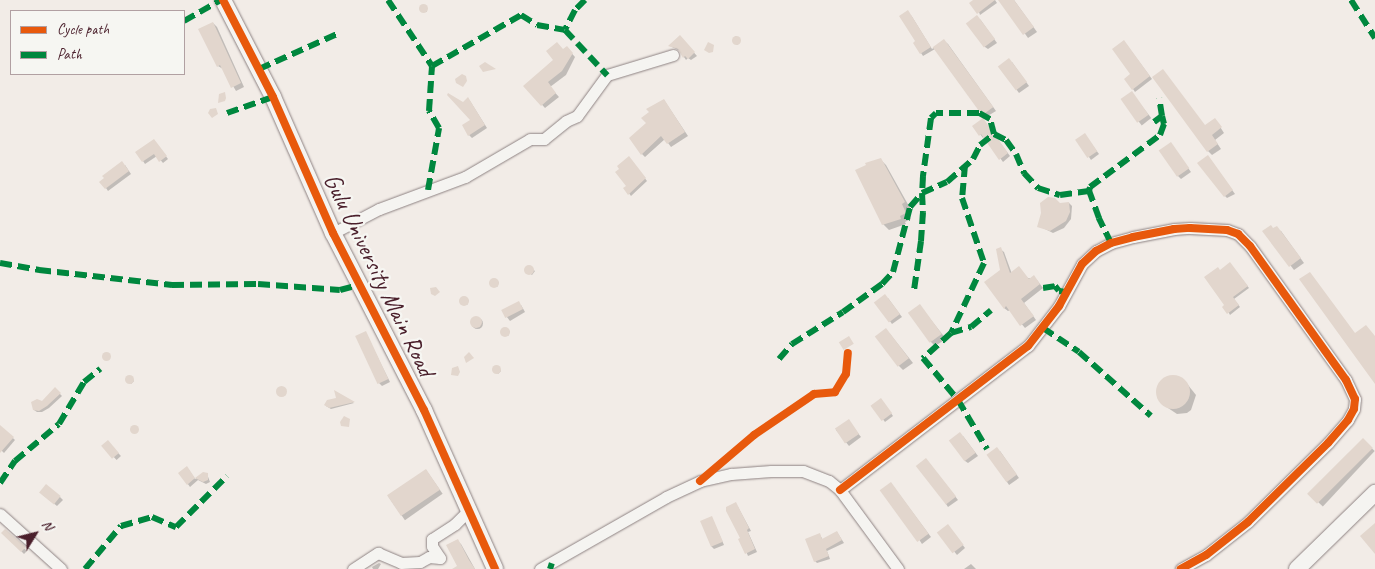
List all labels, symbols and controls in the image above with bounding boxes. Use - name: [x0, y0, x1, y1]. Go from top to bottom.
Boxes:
- legend: [10, 10, 185, 75]
- text: Cycle path: [57, 20, 109, 39]
- text: Path: [57, 45, 82, 64]
- street label: Gulu University Main Road: [317, 168, 441, 382]
- north arrow: [10, 509, 60, 559]
- text: N: [38, 516, 57, 533]

